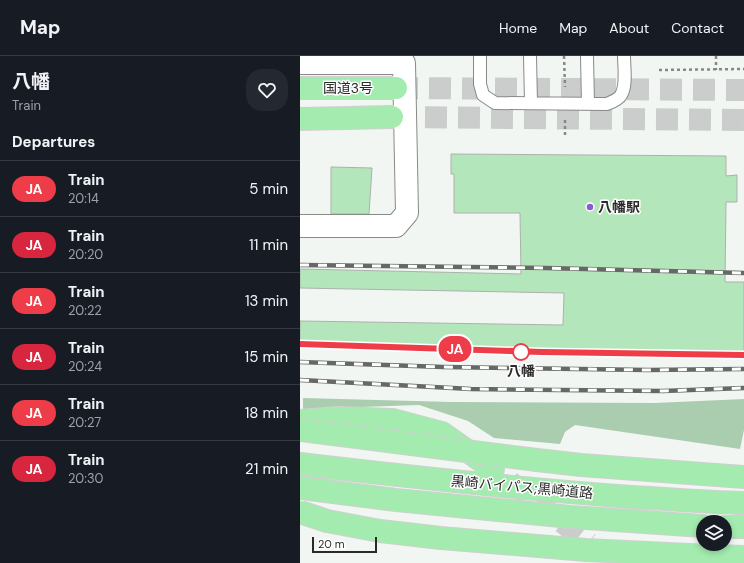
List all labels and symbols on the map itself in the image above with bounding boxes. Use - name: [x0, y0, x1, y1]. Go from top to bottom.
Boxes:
- street label: 国道3号: [323, 79, 373, 97]
- place label: 八幡駅: [598, 198, 640, 216]
- marker: 八幡駅: [585, 202, 595, 212]
- line badge: JA: [437, 336, 473, 362]
- marker: 八幡: [512, 343, 530, 361]
- place label: 八幡: [507, 362, 535, 380]
- street label: 黒崎バイパス;黒崎道路: [450, 472, 594, 502]
- scale bar: [312, 535, 377, 554]

